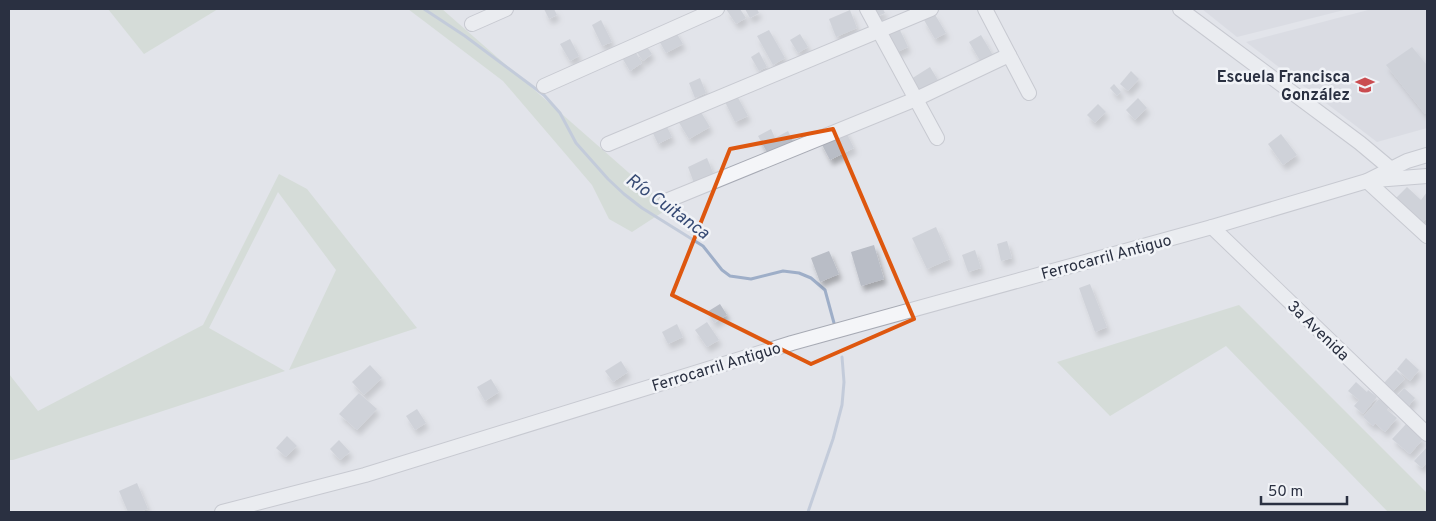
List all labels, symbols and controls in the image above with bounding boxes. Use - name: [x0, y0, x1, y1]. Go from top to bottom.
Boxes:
- place label: Escuela Francisca González: [1217, 68, 1350, 106]
- school or university icon: Escuela Francisca González: [1354, 74, 1376, 96]
- water label: Río Cuitanca: [621, 169, 714, 246]
- street label: Ferrocarril Antiguo: [1039, 231, 1174, 285]
- street label: 3a Avenida: [1282, 297, 1353, 366]
- street label: Ferrocarril Antiguo: [650, 339, 784, 397]
- scale bar: [1261, 474, 1347, 506]
- text: 50 m: [1268, 483, 1303, 502]

